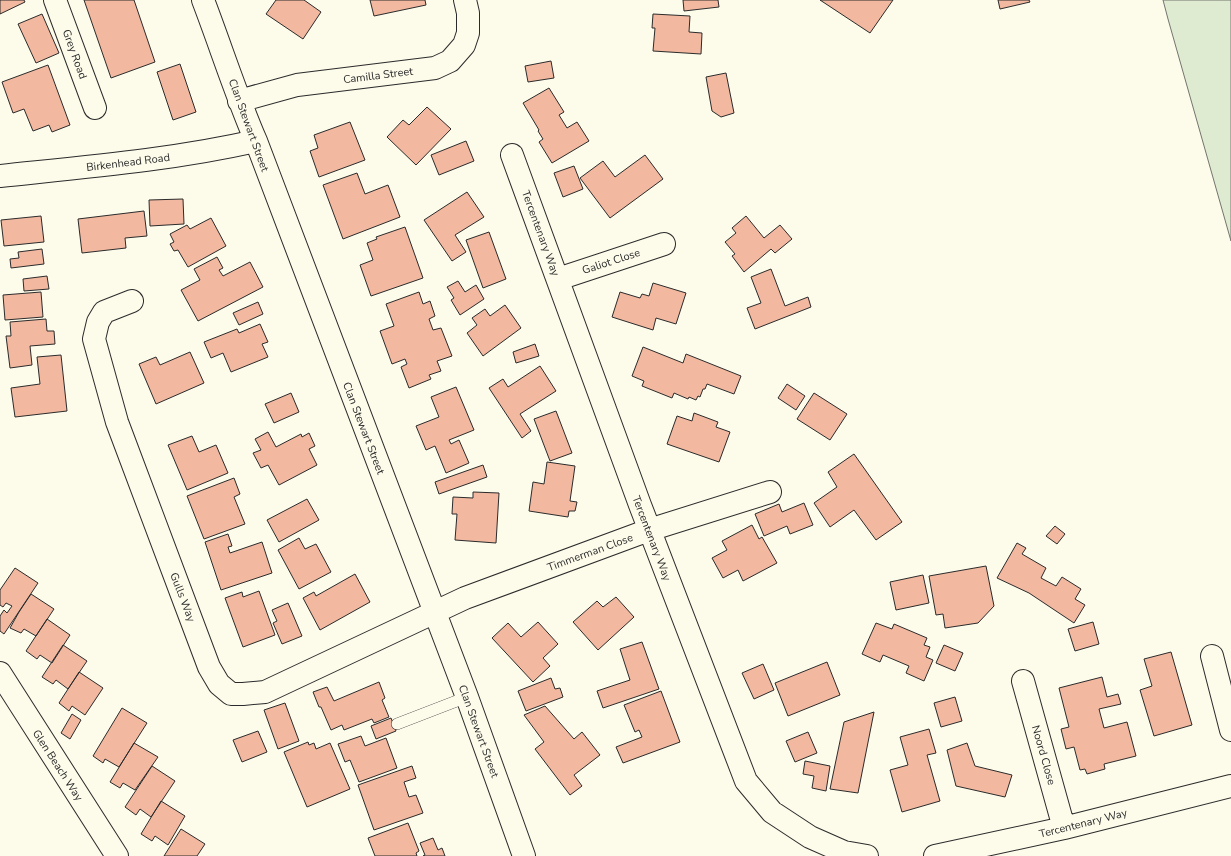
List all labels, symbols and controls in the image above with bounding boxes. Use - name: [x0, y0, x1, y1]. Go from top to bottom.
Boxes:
- street label: Grey Road: [59, 27, 90, 81]
- street label: Camilla Street: [342, 64, 414, 87]
- street label: Clan Stewart Street: [225, 77, 272, 174]
- street label: Birkenhead Road: [85, 150, 171, 175]
- street label: Tercentenary Way: [518, 188, 563, 278]
- street label: Galiot Close: [580, 245, 642, 278]
- street label: Clan Stewart Street: [339, 380, 388, 477]
- street label: Tercentenary Way: [628, 493, 675, 583]
- street label: Timmerman Close: [545, 530, 635, 575]
- street label: Gulls Way: [166, 570, 199, 624]
- street label: Clan Stewart Street: [455, 683, 502, 780]
- street label: Noord Close: [1028, 724, 1059, 787]
- street label: Glen Beach Way: [29, 727, 86, 804]
- street label: Tercentenary Way: [1038, 805, 1129, 842]

